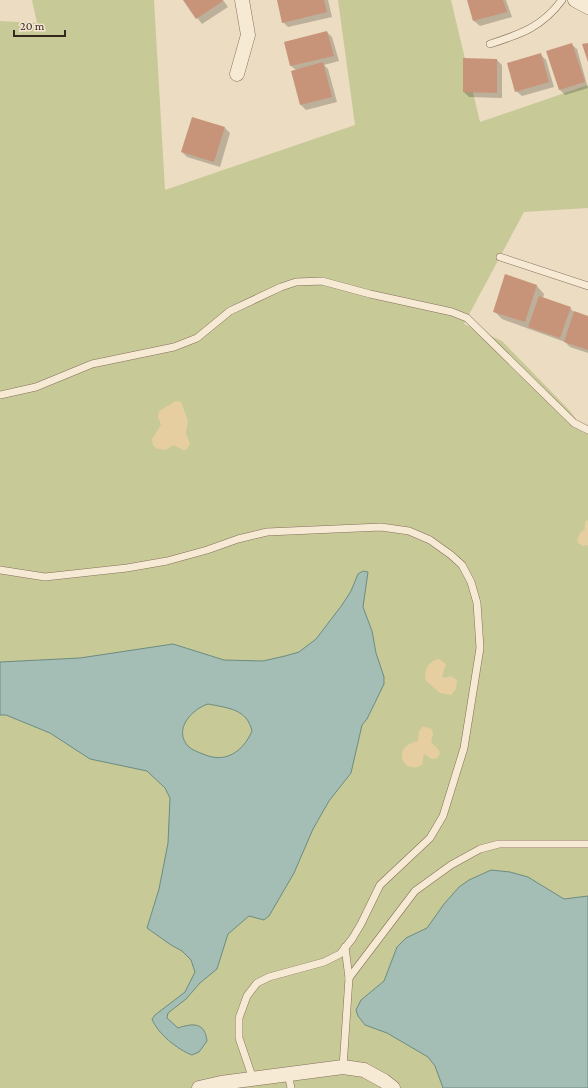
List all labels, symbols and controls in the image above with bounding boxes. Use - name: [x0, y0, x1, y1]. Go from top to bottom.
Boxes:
- scale bar: [14, 12, 65, 38]
- text: 20 m: [20, 19, 45, 33]

